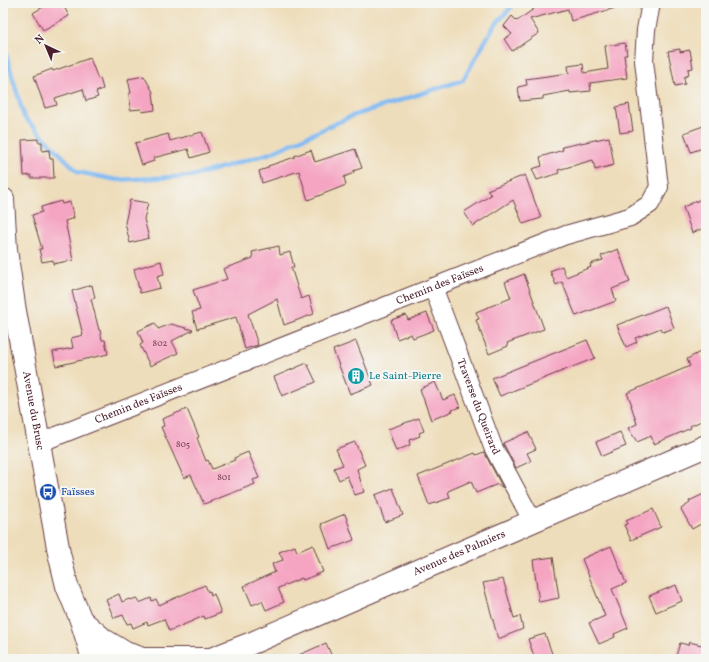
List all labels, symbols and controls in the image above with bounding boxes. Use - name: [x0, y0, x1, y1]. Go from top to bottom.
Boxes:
- north arrow: [26, 26, 66, 66]
- text: N: [32, 32, 48, 48]
- street label: Chemin des Faïsses: [394, 261, 486, 309]
- house number: 802: [153, 337, 168, 350]
- street label: Traverse du Queirard: [453, 357, 503, 458]
- building icon: Le Saint-Pierre: [346, 366, 366, 386]
- place label: Le Saint-Pierre: [369, 369, 441, 384]
- street label: Avenue du Brusc: [19, 370, 48, 451]
- street label: Chemin des Faïsses: [93, 380, 185, 428]
- house number: 805: [176, 438, 190, 451]
- house number: 801: [217, 471, 231, 484]
- bus stop icon: Faïsses: [38, 482, 58, 502]
- place label: Faïsses: [61, 485, 95, 500]
- street label: Avenue des Palmiers: [411, 526, 508, 580]

